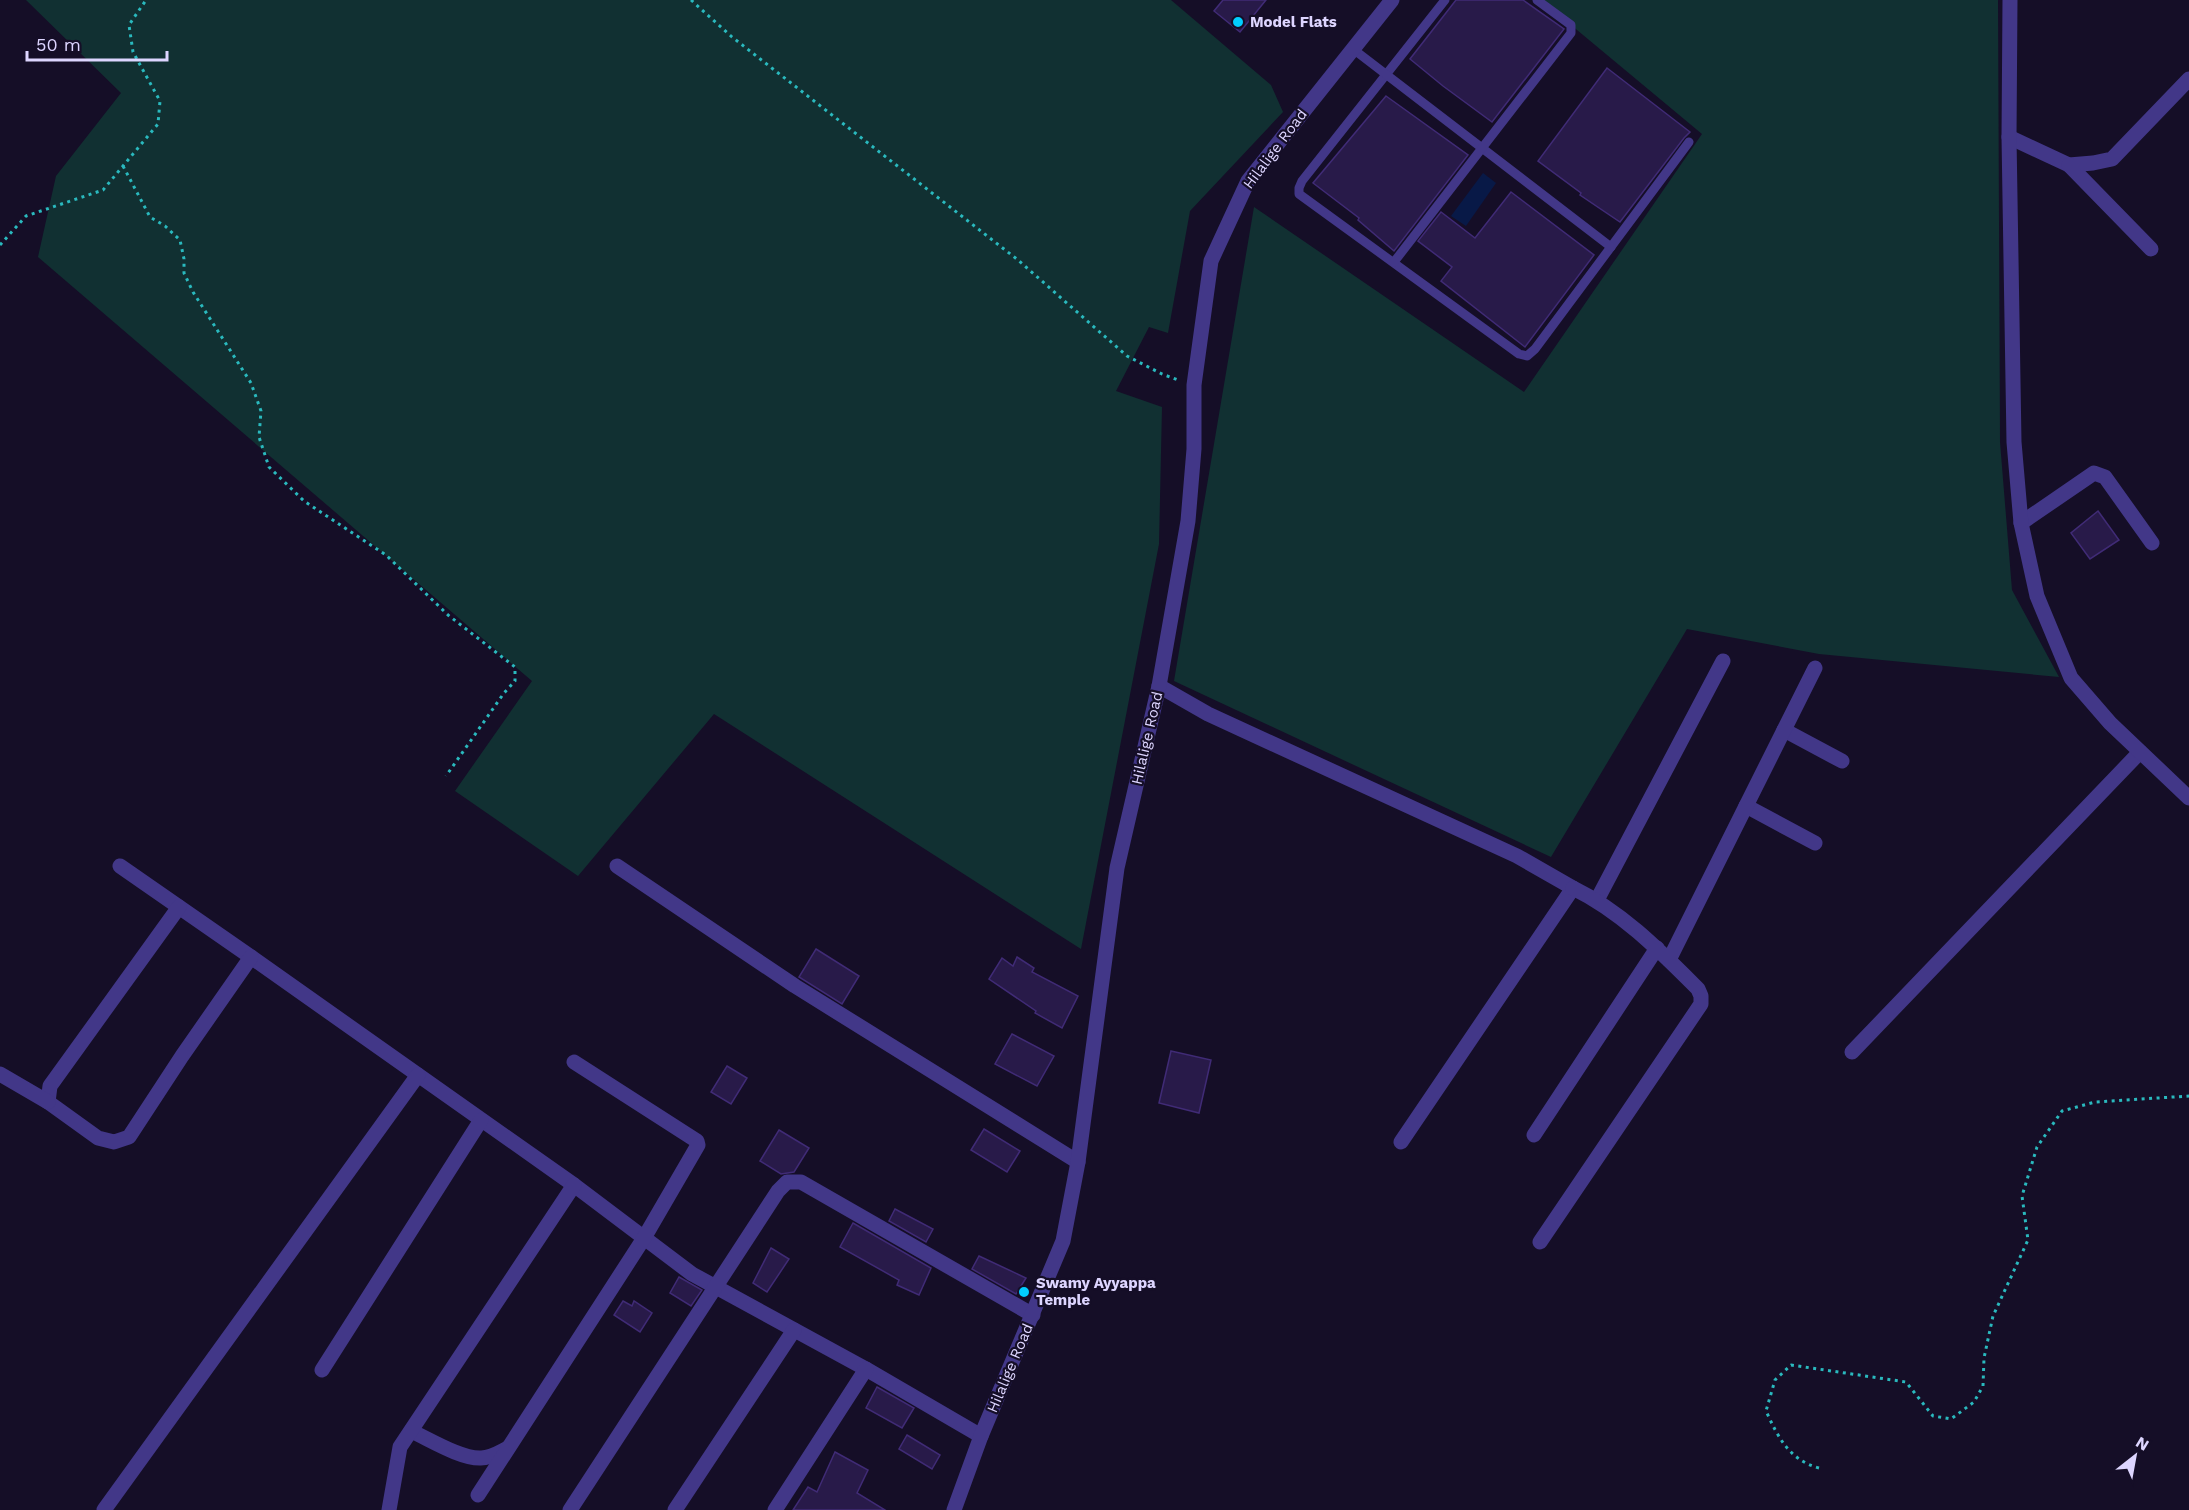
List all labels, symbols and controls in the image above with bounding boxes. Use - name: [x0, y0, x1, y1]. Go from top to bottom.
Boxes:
- place label: Model Flats: [1250, 13, 1337, 31]
- marker: Model Flats: [1231, 15, 1245, 29]
- scale bar: [27, 24, 166, 62]
- text: 50 m: [36, 34, 81, 55]
- street label: Hilalige Road: [1239, 106, 1311, 192]
- street label: Hilalige Road: [1128, 690, 1166, 786]
- place label: Swamy Ayyappa Temple: [1036, 1274, 1156, 1309]
- marker: Swamy Ayyappa Temple: [1017, 1285, 1031, 1299]
- street label: Hilalige Road: [983, 1321, 1037, 1415]
- north arrow: [2105, 1426, 2165, 1486]
- text: N: [2132, 1432, 2152, 1455]

